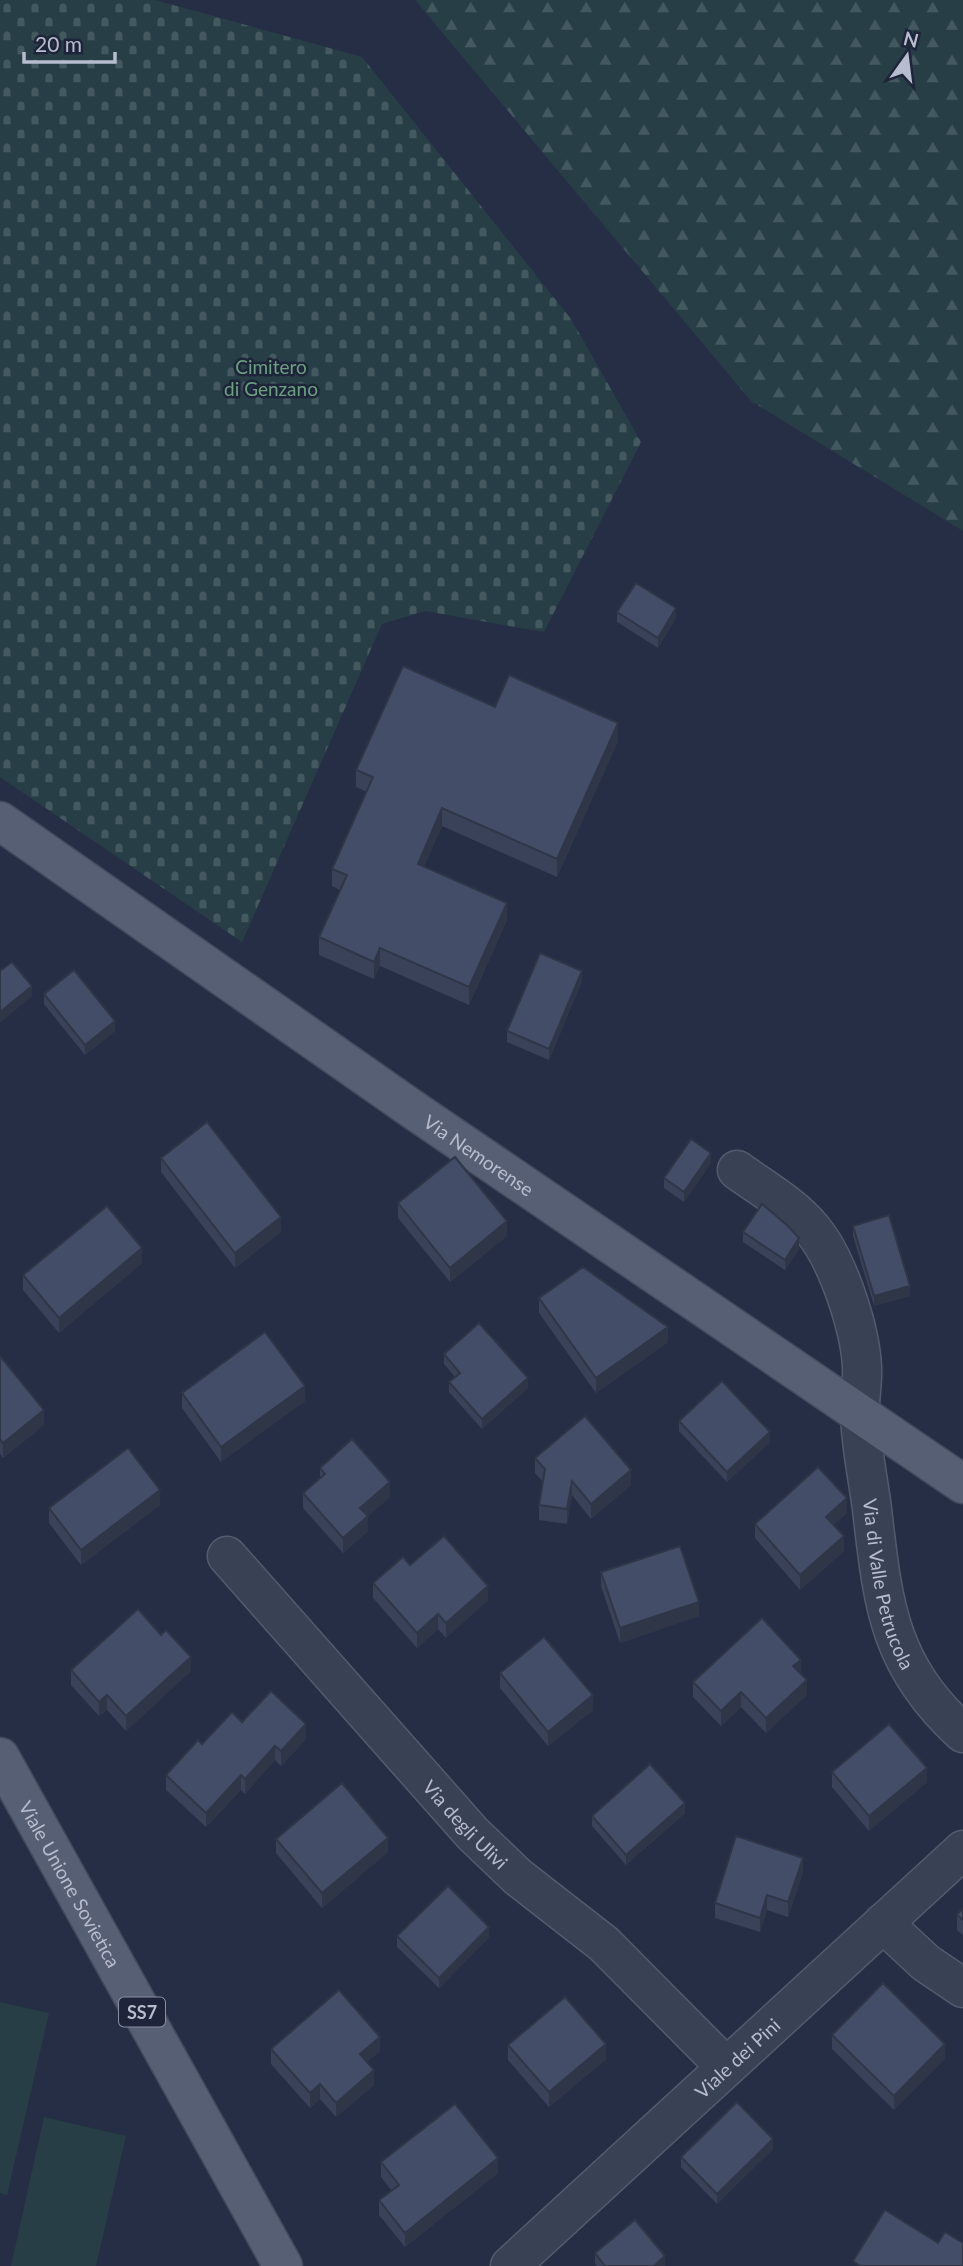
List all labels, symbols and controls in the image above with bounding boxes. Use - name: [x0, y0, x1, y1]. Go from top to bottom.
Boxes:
- scale bar: [24, 21, 116, 65]
- north arrow: [872, 21, 942, 91]
- text: N: [901, 26, 921, 52]
- text: 20 m: [35, 31, 82, 56]
- park label: Cimitero di Genzano: [224, 355, 318, 400]
- street label: Via Nemorense: [420, 1109, 539, 1200]
- street label: Via di Valle Petrucola: [859, 1497, 920, 1673]
- street label: Via degli Ulivi: [419, 1775, 513, 1873]
- street label: Viale Unione Sovietica: [15, 1796, 126, 1971]
- road number: SS7: [119, 1998, 165, 2026]
- street label: Viale dei Pini: [689, 2013, 784, 2103]

